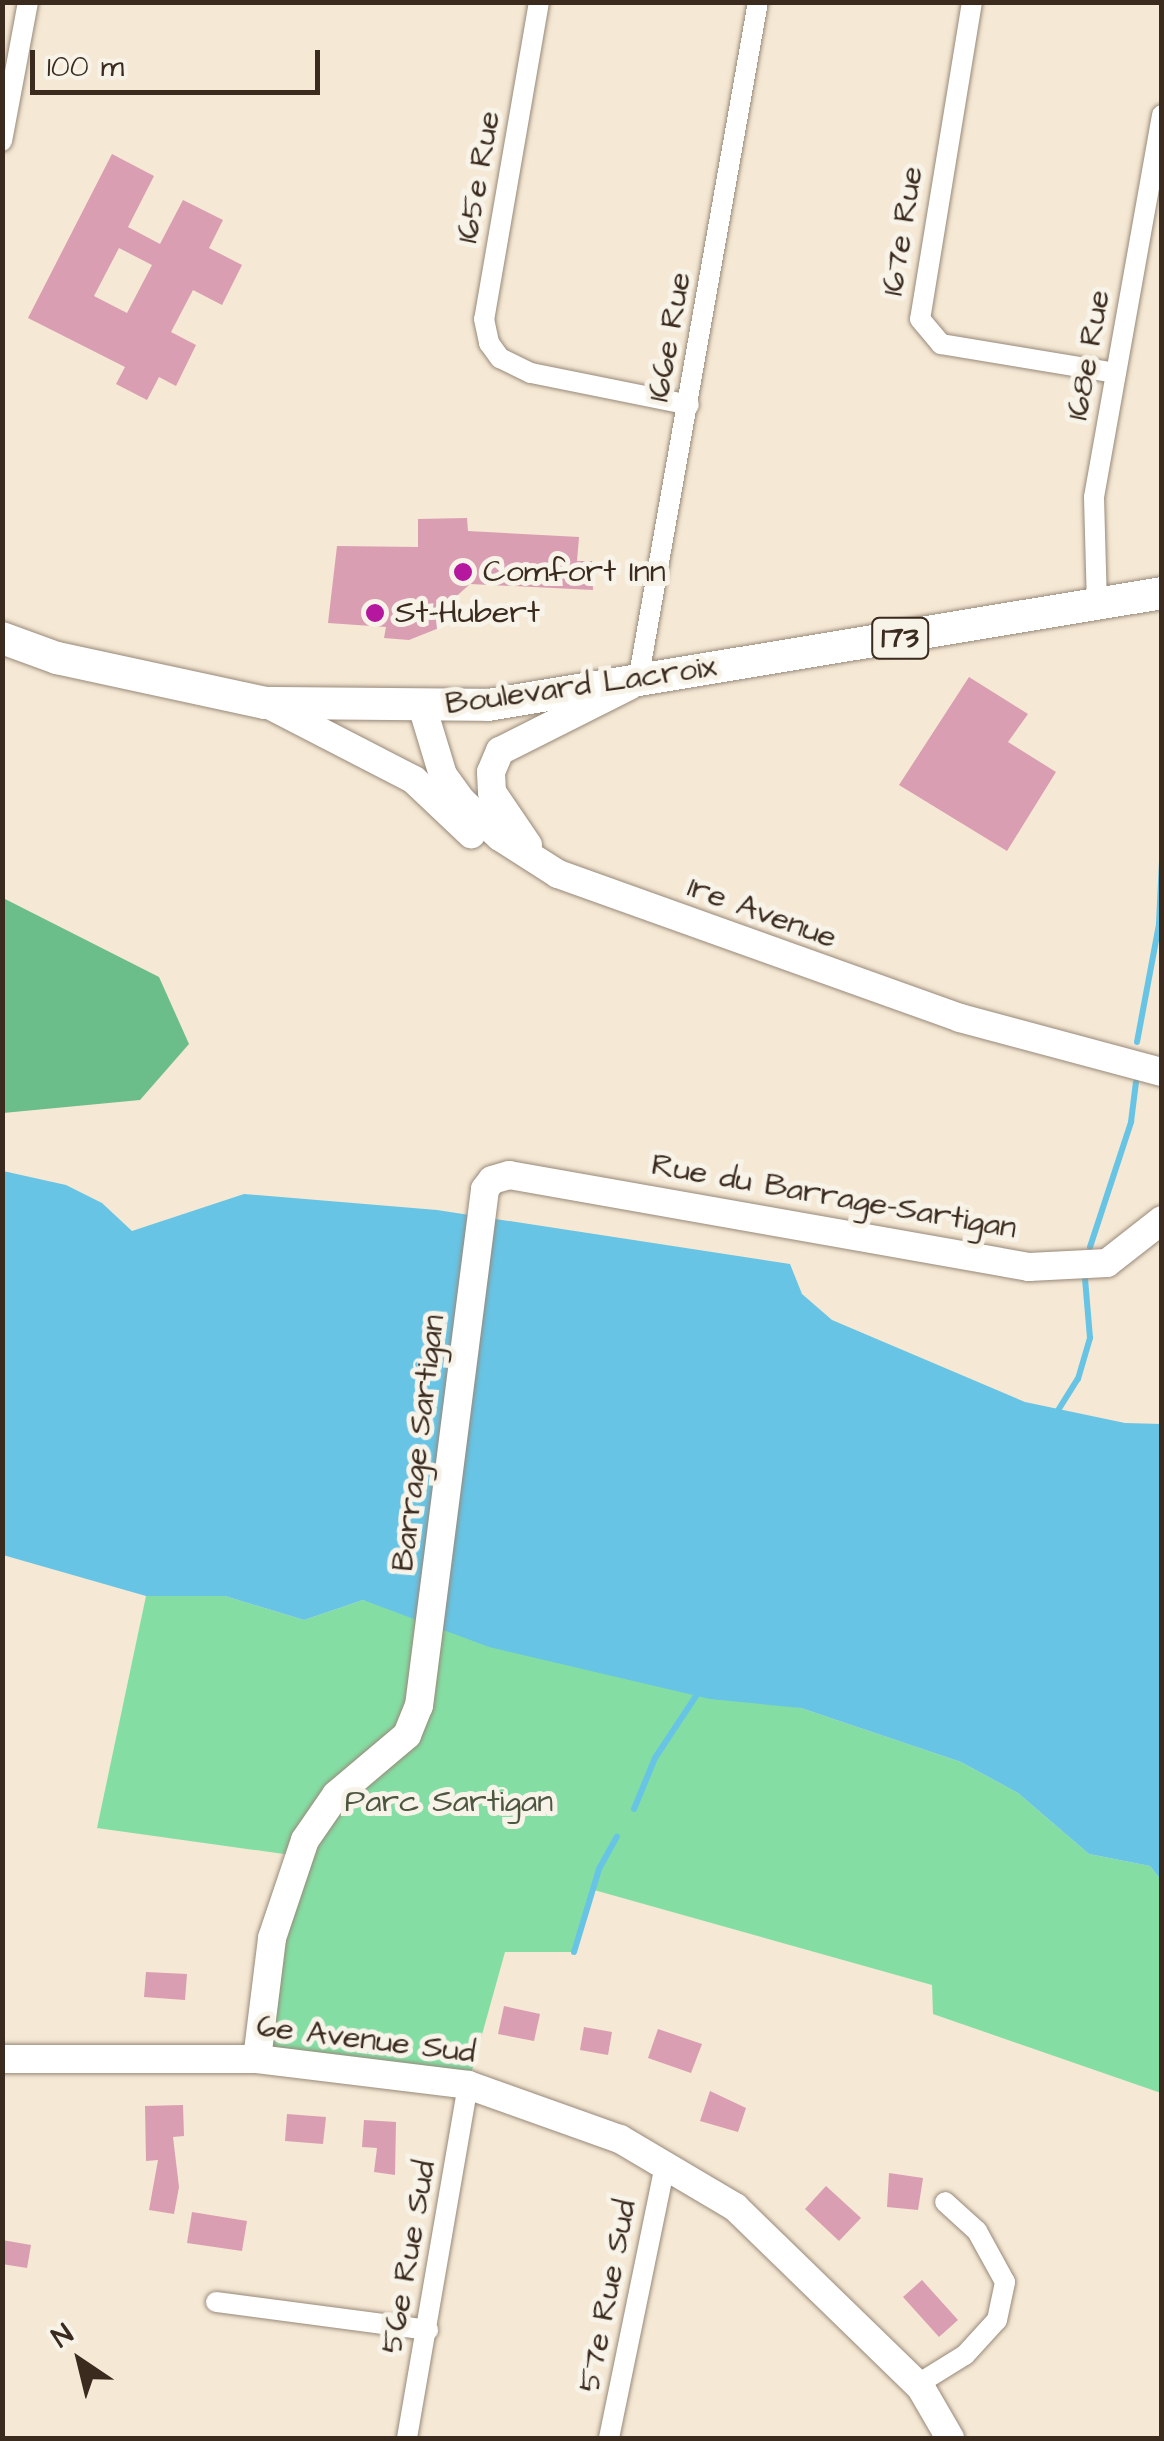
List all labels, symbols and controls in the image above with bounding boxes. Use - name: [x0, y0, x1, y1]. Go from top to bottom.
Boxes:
- scale bar: [35, 30, 325, 92]
- text: 100 m: [47, 46, 124, 88]
- street label: 165e Rue: [449, 108, 509, 246]
- street label: 167e Rue: [874, 164, 932, 298]
- street label: 166e Rue: [640, 269, 700, 405]
- street label: 168e Rue: [1059, 287, 1119, 423]
- place label: Comfort Inn: [483, 553, 666, 591]
- marker: Comfort Inn: [452, 561, 474, 583]
- place label: St-Hubert: [395, 594, 540, 632]
- marker: St-Hubert: [364, 602, 386, 624]
- road number: 173: [870, 613, 930, 663]
- street label: Boulevard Lacroix: [443, 648, 719, 724]
- street label: 1re Avenue: [682, 868, 842, 958]
- street label: Rue du Barrage-Sartigan: [648, 1146, 1020, 1248]
- street label: Barrage Sartigan: [384, 1312, 454, 1574]
- park label: Parc Sartigan: [345, 1783, 553, 1821]
- street label: 6e Avenue Sud: [254, 2008, 478, 2072]
- street label: 56e Rue Sud: [373, 2158, 445, 2356]
- street label: 57e Rue Sud: [571, 2197, 645, 2395]
- north arrow: [30, 2311, 130, 2411]
- text: N: [44, 2315, 81, 2357]

